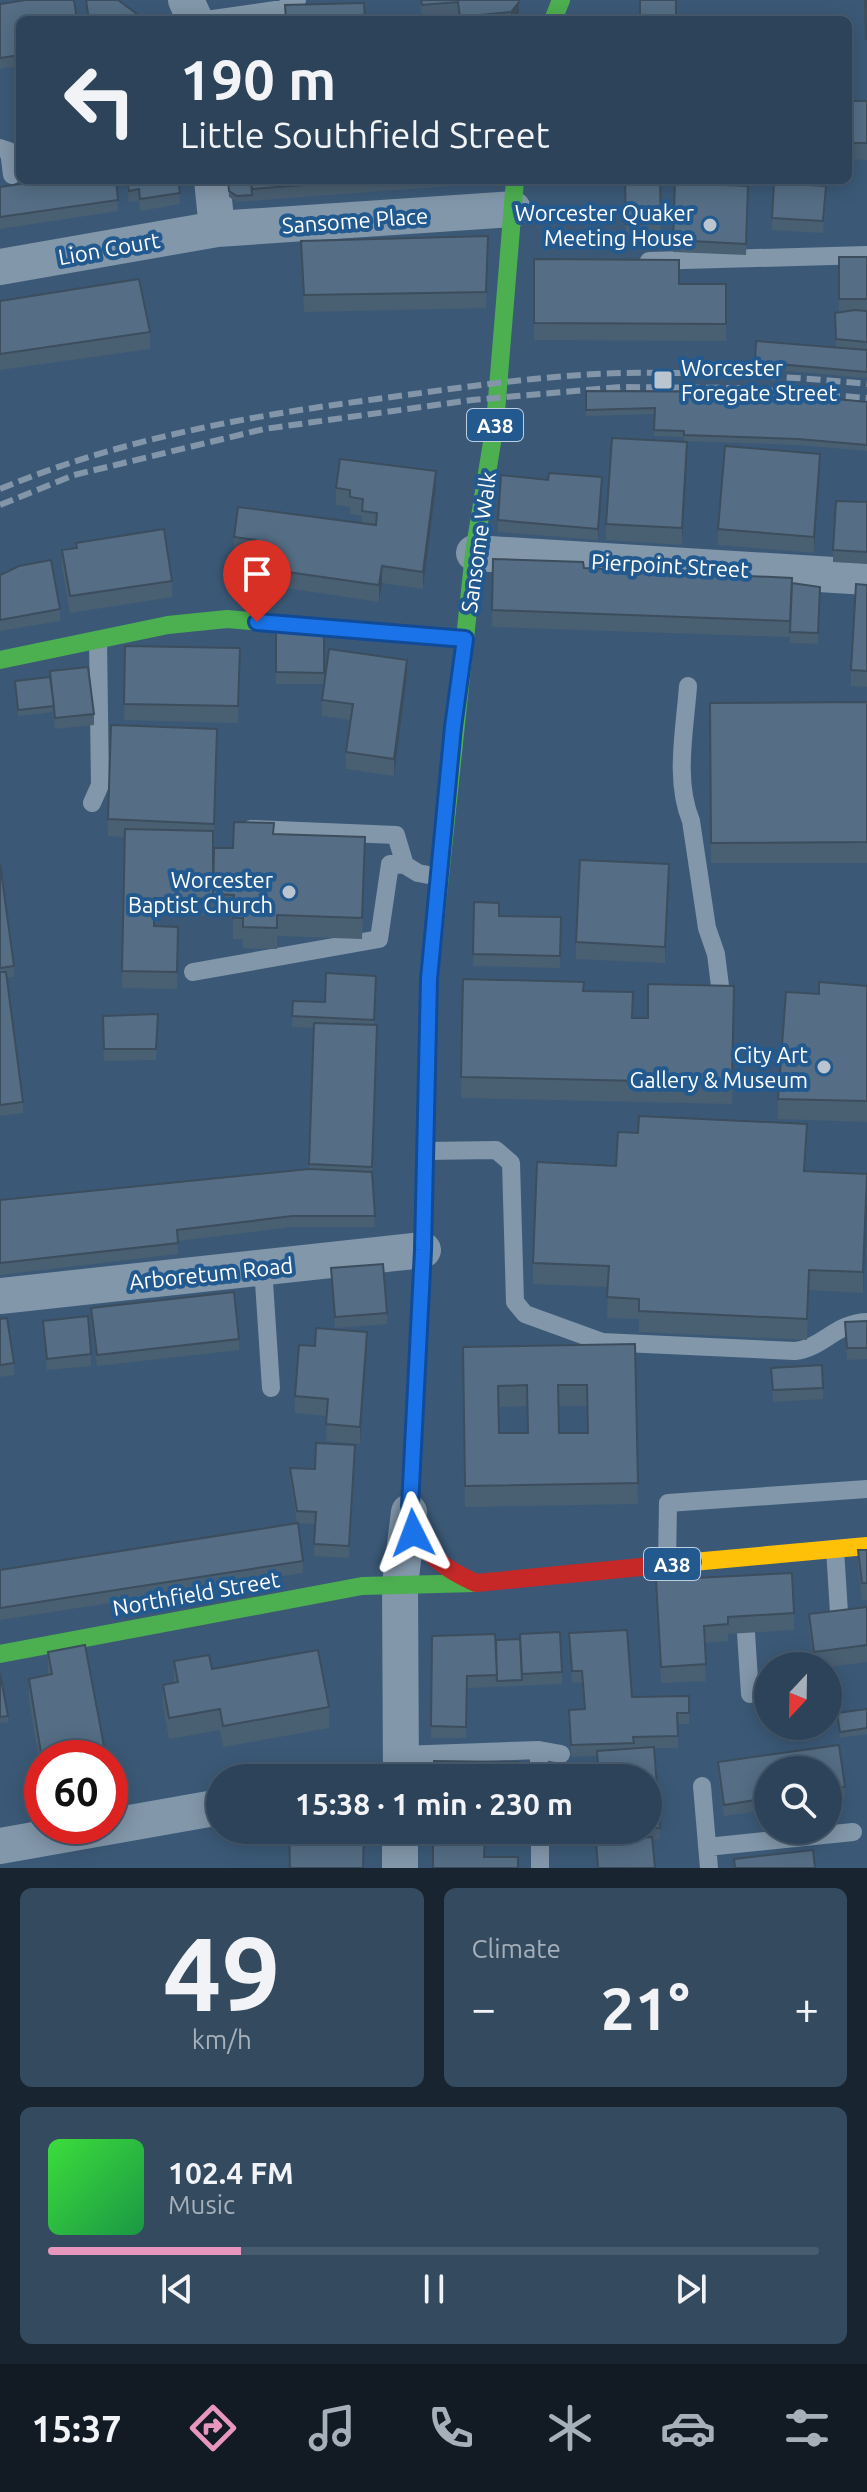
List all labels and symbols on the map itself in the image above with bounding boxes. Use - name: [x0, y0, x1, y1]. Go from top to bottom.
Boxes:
- place label: Worcester Quaker Meeting House: [515, 200, 695, 250]
- street label: Sansome Place: [281, 202, 429, 238]
- marker: Worcester Quaker Meeting House: [701, 216, 719, 234]
- street label: Lion Court: [56, 227, 162, 269]
- place label: Worcester Foregate Street: [681, 355, 837, 405]
- marker: Worcester Foregate Street: [652, 369, 674, 391]
- road number: A38: [467, 409, 523, 441]
- street label: Sansome Walk: [456, 470, 500, 614]
- pin: [223, 540, 291, 622]
- street label: Pierpoint Street: [591, 548, 750, 582]
- place label: Worcester Baptist Church: [128, 867, 274, 917]
- marker: Worcester Baptist Church: [280, 883, 298, 901]
- place label: City Art Gallery & Museum: [630, 1042, 808, 1092]
- marker: City Art Gallery & Museum: [815, 1058, 833, 1076]
- street label: Arboretum Road: [128, 1252, 294, 1294]
- position arrow: [371, 1491, 455, 1575]
- road number: A38: [644, 1548, 700, 1580]
- street label: Northfield Street: [111, 1566, 282, 1620]
- north arrow: [754, 1652, 842, 1740]
- speed limit sign: 60: [24, 1740, 128, 1844]

